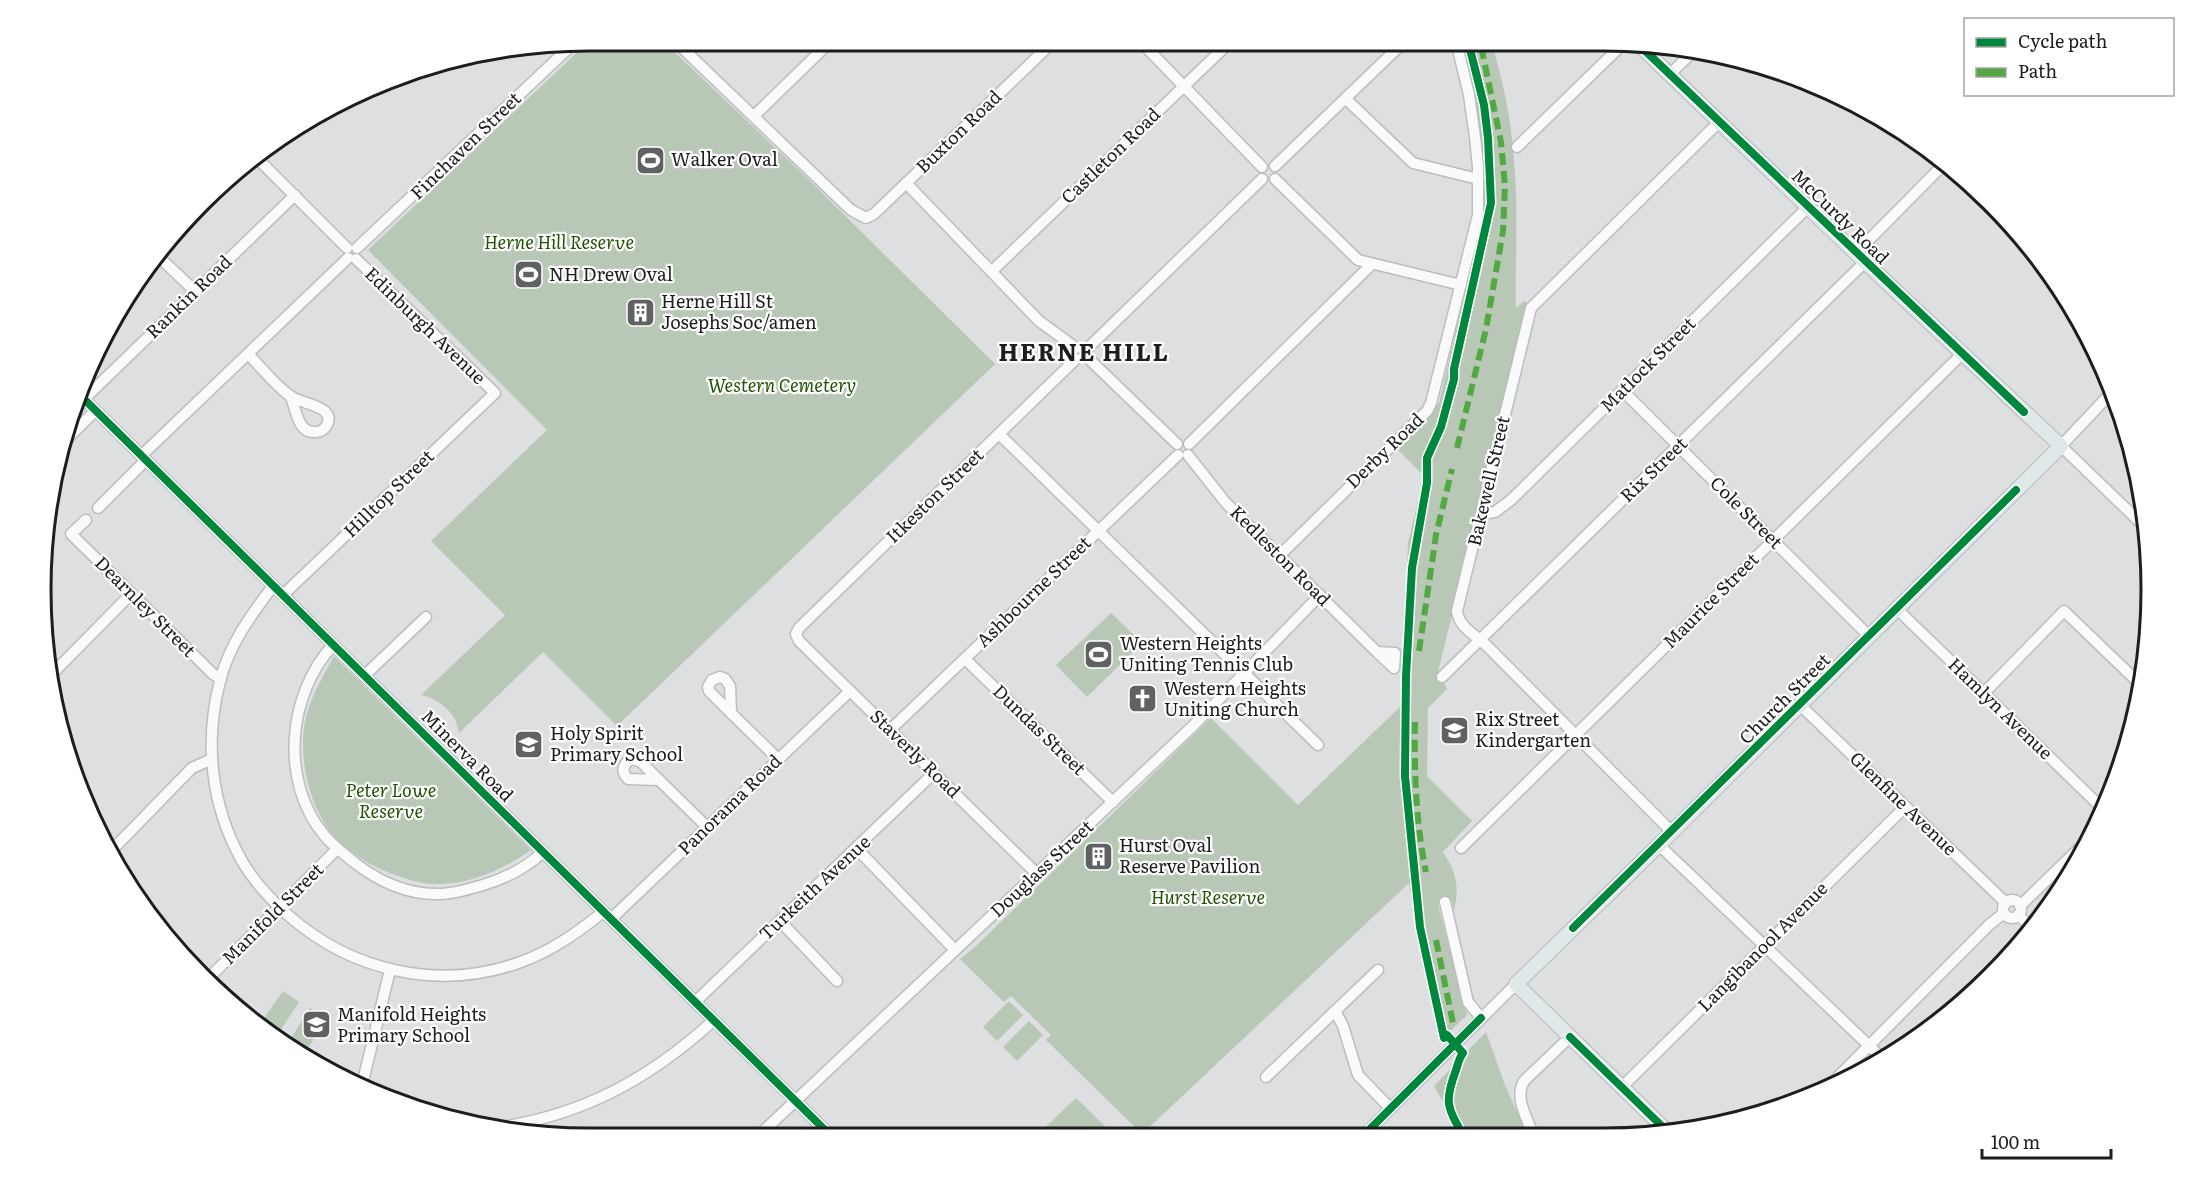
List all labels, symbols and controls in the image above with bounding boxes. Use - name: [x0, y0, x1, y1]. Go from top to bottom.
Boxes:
- legend: [1964, 18, 2174, 96]
- text: Cycle path: [2018, 27, 2107, 54]
- text: Path: [2018, 57, 2057, 84]
- street label: Buxton Road: [909, 83, 1007, 179]
- street label: Finchaven Street: [403, 84, 527, 205]
- street label: Castleton Road: [1054, 100, 1166, 209]
- sports icon: Walker Oval: [634, 144, 666, 176]
- place label: Walker Oval: [671, 145, 778, 172]
- street label: McCurdy Road: [1786, 162, 1896, 270]
- park label: Herne Hill Reserve: [484, 228, 634, 255]
- street label: Rankin Road: [139, 248, 237, 344]
- sports icon: NH Drew Oval: [512, 259, 544, 291]
- street label: Edinburgh Avenue: [359, 260, 493, 390]
- place label: NH Drew Oval: [549, 260, 673, 287]
- place label: Herne Hill St Josephs Soc/amen: [661, 287, 817, 335]
- building icon: Herne Hill St Josephs Soc/amen: [624, 296, 656, 328]
- street label: Matlock Street: [1593, 310, 1701, 418]
- district label: HERNE HILL: [998, 333, 1170, 368]
- park label: Western Cemetery: [708, 371, 856, 398]
- street label: Derby Road: [1339, 406, 1429, 494]
- street label: Bakewell Street: [1459, 412, 1516, 548]
- street label: Rix Street: [1613, 429, 1693, 508]
- street label: Itkeston Street: [879, 441, 989, 549]
- street label: Hilltop Street: [337, 442, 440, 543]
- street label: Cole Street: [1705, 469, 1790, 555]
- street label: Kedleston Road: [1224, 498, 1338, 612]
- street label: Ashbourne Street: [970, 529, 1097, 653]
- street label: Maurice Street: [1656, 545, 1765, 654]
- street label: Dearnley Street: [89, 549, 203, 663]
- place label: Western Heights Uniting Tennis Club: [1120, 629, 1293, 677]
- sports icon: Western Heights Uniting Tennis Club: [1083, 638, 1115, 670]
- street label: Church Street: [1732, 646, 1836, 750]
- street label: Hamlyn Avenue: [1943, 651, 2060, 765]
- place label: Western Heights Uniting Church: [1164, 674, 1306, 722]
- street label: Dundas Street: [987, 677, 1093, 781]
- church icon: Western Heights Uniting Church: [1127, 683, 1159, 715]
- street label: Staverly Road: [864, 702, 968, 803]
- street label: Minerva Road: [416, 703, 520, 807]
- place label: Rix Street Kindergarten: [1475, 705, 1591, 753]
- school or university icon: Rix Street Kindergarten: [1438, 714, 1470, 746]
- place label: Holy Spirit Primary School: [550, 719, 683, 767]
- school or university icon: Holy Spirit Primary School: [513, 728, 545, 760]
- street label: Glenfine Avenue: [1844, 745, 1964, 861]
- street label: Panorama Road: [671, 747, 787, 861]
- park label: Peter Lowe Reserve: [346, 776, 436, 824]
- street label: Douglass Street: [983, 812, 1099, 923]
- street label: Turkeith Avenue: [752, 828, 876, 946]
- place label: Hurst Oval Reserve Pavilion: [1119, 831, 1260, 879]
- building icon: Hurst Oval Reserve Pavilion: [1082, 840, 1114, 872]
- street label: Manifold Street: [215, 855, 329, 970]
- street label: Langibanool Avenue: [1691, 875, 1833, 1017]
- park label: Hurst Reserve: [1151, 883, 1265, 910]
- place label: Manifold Heights Primary School: [337, 1000, 486, 1048]
- school or university icon: Manifold Heights Primary School: [300, 1009, 332, 1041]
- scale bar: [1982, 1122, 2111, 1160]
- text: 100 m: [1991, 1128, 2040, 1155]

